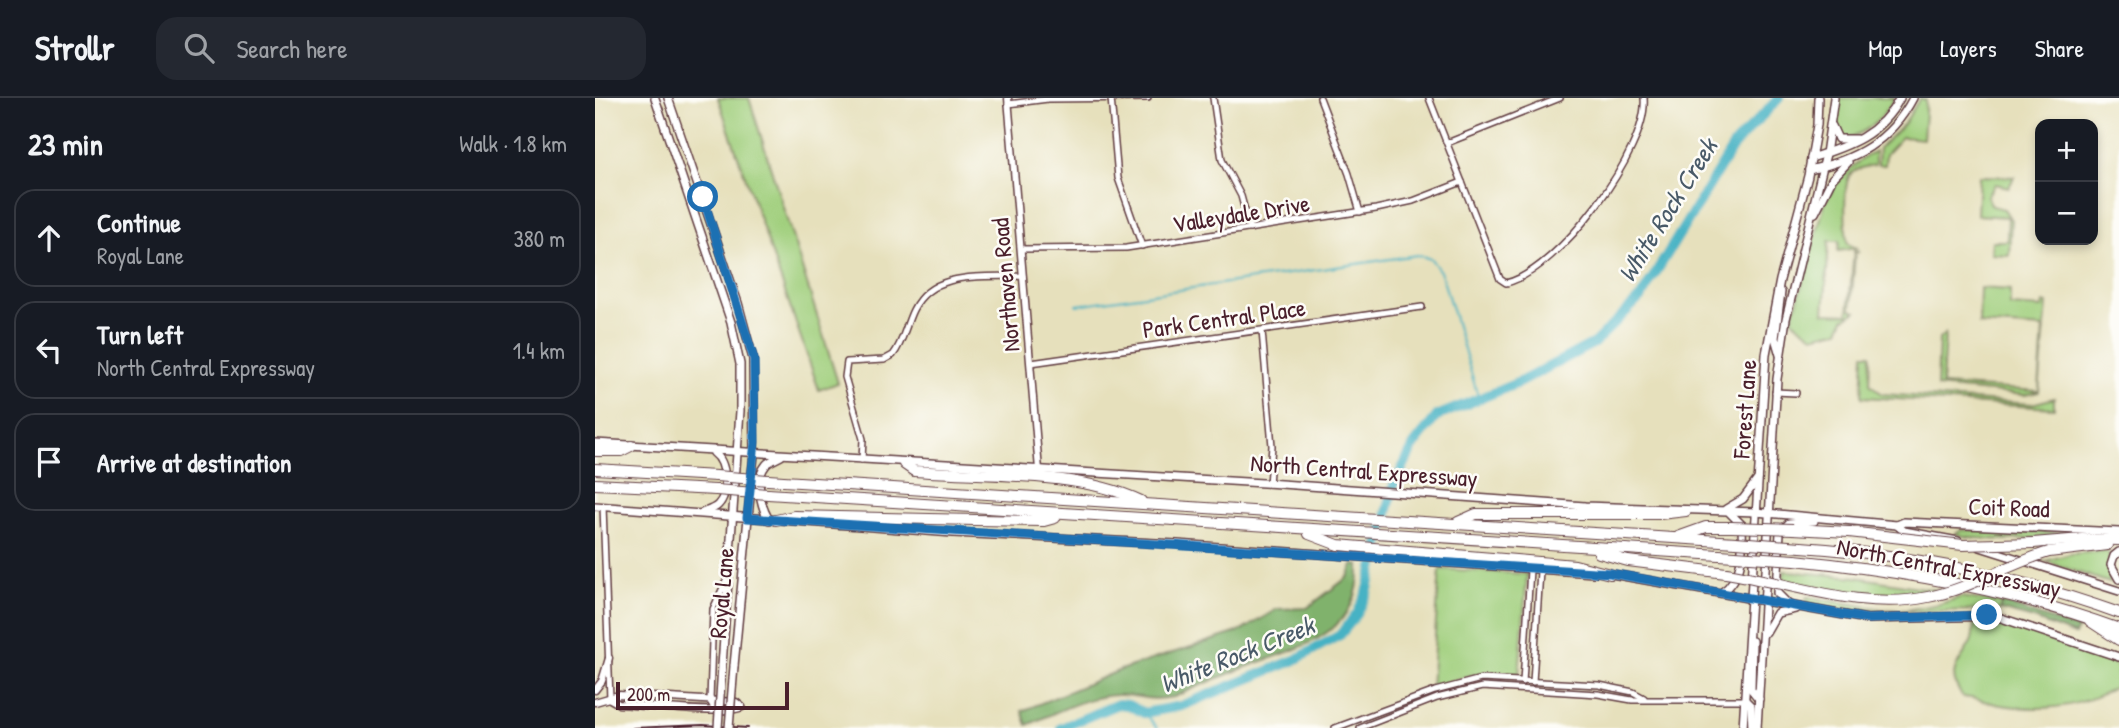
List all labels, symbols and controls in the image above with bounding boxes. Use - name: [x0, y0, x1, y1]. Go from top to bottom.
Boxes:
- search box: [156, 17, 646, 80]
- text: Strollr: [35, 26, 114, 70]
- icon: search: [180, 29, 218, 67]
- text: Search here: [236, 31, 348, 66]
- text: Map: [1868, 32, 1902, 64]
- text: Layers: [1940, 32, 1997, 64]
- text: Share: [2035, 32, 2084, 64]
- map controls: [2035, 119, 2098, 245]
- button: +: [2035, 119, 2098, 182]
- text: 23 min: [28, 124, 103, 164]
- text: Walk · 1.8 km: [459, 128, 567, 159]
- water label: White Rock Creek: [1609, 130, 1726, 288]
- route start: [687, 181, 718, 212]
- button: −: [2035, 182, 2098, 245]
- street label: Valleydale Drive: [1170, 186, 1312, 240]
- text: Continue: [97, 205, 181, 240]
- street label: Northaven Road: [983, 217, 1027, 353]
- icon: ahead: [30, 219, 68, 257]
- text: 380 m: [514, 223, 565, 254]
- text: Royal Lane: [97, 240, 184, 271]
- street label: Park Central Place: [1140, 291, 1308, 345]
- text: Turn left: [97, 317, 183, 352]
- icon: left: [30, 331, 68, 369]
- text: 1.4 km: [513, 335, 565, 366]
- text: North Central Expressway: [97, 352, 315, 383]
- street label: Forest Lane: [1725, 358, 1763, 461]
- icon: arrive: [30, 443, 68, 481]
- text: Arrive at destination: [97, 445, 292, 480]
- street label: North Central Expressway: [1249, 446, 1479, 494]
- street label: Coit Road: [1968, 490, 2050, 524]
- street label: North Central Expressway: [1834, 530, 2064, 604]
- street label: Royal Lane: [701, 546, 741, 640]
- route end: [1971, 599, 2002, 630]
- water label: White Rock Creek: [1155, 606, 1321, 701]
- scale bar: [616, 679, 789, 711]
- text: 200 m: [627, 681, 670, 707]

